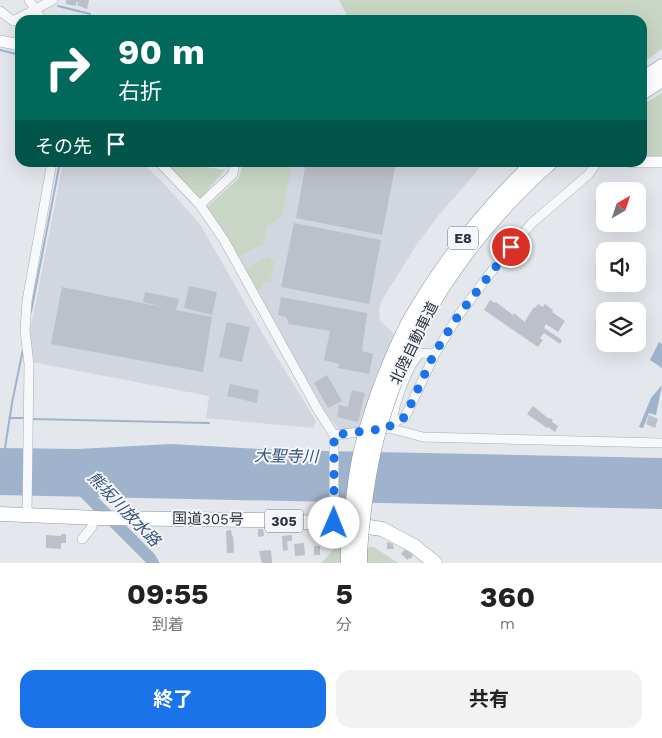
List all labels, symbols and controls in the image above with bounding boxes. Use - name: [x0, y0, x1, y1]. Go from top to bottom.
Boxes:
- text: 90 m: [118, 31, 205, 73]
- icon: right: [35, 35, 100, 100]
- text: 右折: [118, 79, 162, 104]
- icon: arrive: [102, 130, 130, 158]
- text: その先: [35, 135, 92, 158]
- north arrow: [596, 182, 646, 232]
- map controls: [596, 182, 646, 352]
- pin: [490, 226, 532, 268]
- road number: E8: [448, 227, 478, 250]
- icon: arrive: [497, 233, 525, 261]
- button: sound: [596, 242, 646, 292]
- street label: 北陸自動車道: [386, 299, 442, 387]
- button: layers: [596, 302, 646, 352]
- water label: 大聖寺川: [254, 446, 320, 466]
- water label: 熊坂川放水路: [84, 468, 166, 552]
- position arrow: [307, 496, 359, 548]
- street label: 国道305号: [172, 509, 244, 529]
- road number: 305: [265, 510, 303, 532]
- text: 09:55: [127, 576, 209, 611]
- text: 5: [335, 576, 353, 611]
- text: 360: [480, 579, 535, 614]
- text: m: [500, 614, 515, 633]
- text: 到着: [152, 615, 184, 634]
- text: 分: [336, 615, 352, 634]
- button: 終了: [20, 670, 326, 728]
- button: 共有: [336, 670, 642, 728]

